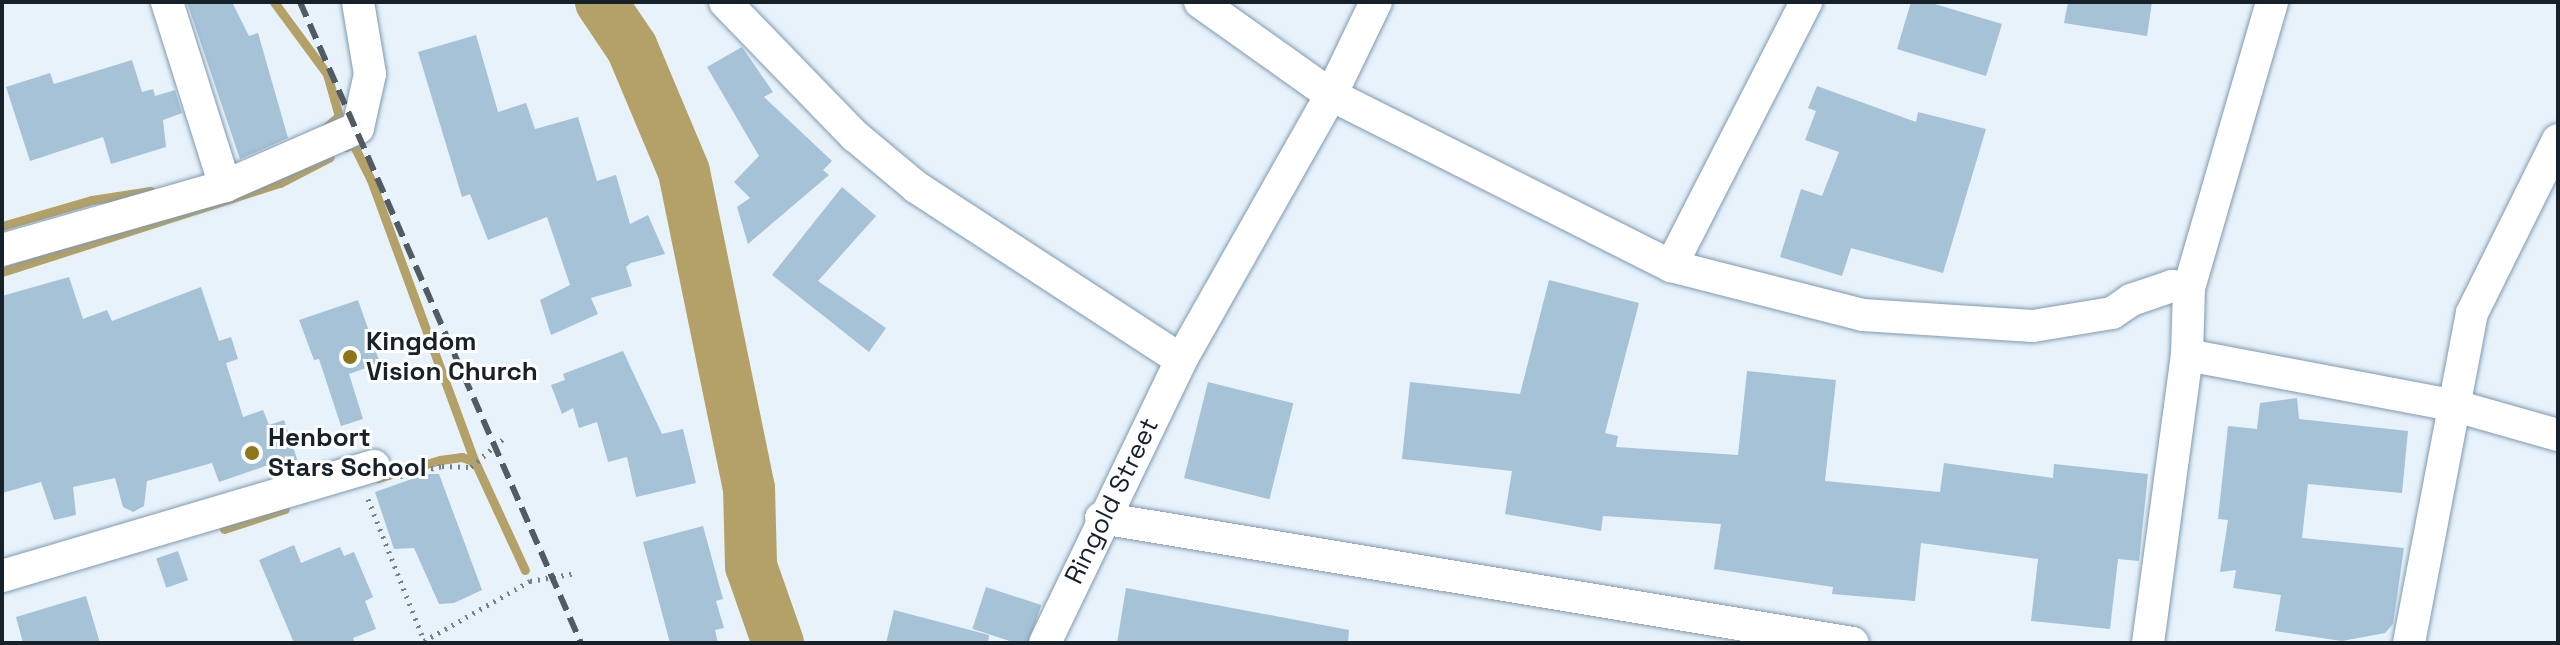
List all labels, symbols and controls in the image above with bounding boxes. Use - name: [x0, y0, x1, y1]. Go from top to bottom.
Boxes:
- place label: Kingdom Vision Church: [366, 326, 538, 388]
- marker: Kingdom Vision Church: [341, 348, 359, 366]
- street label: Ringold Street: [1058, 413, 1166, 589]
- place label: Henbort Stars School: [268, 422, 427, 484]
- marker: Henbort Stars School: [243, 444, 261, 462]

